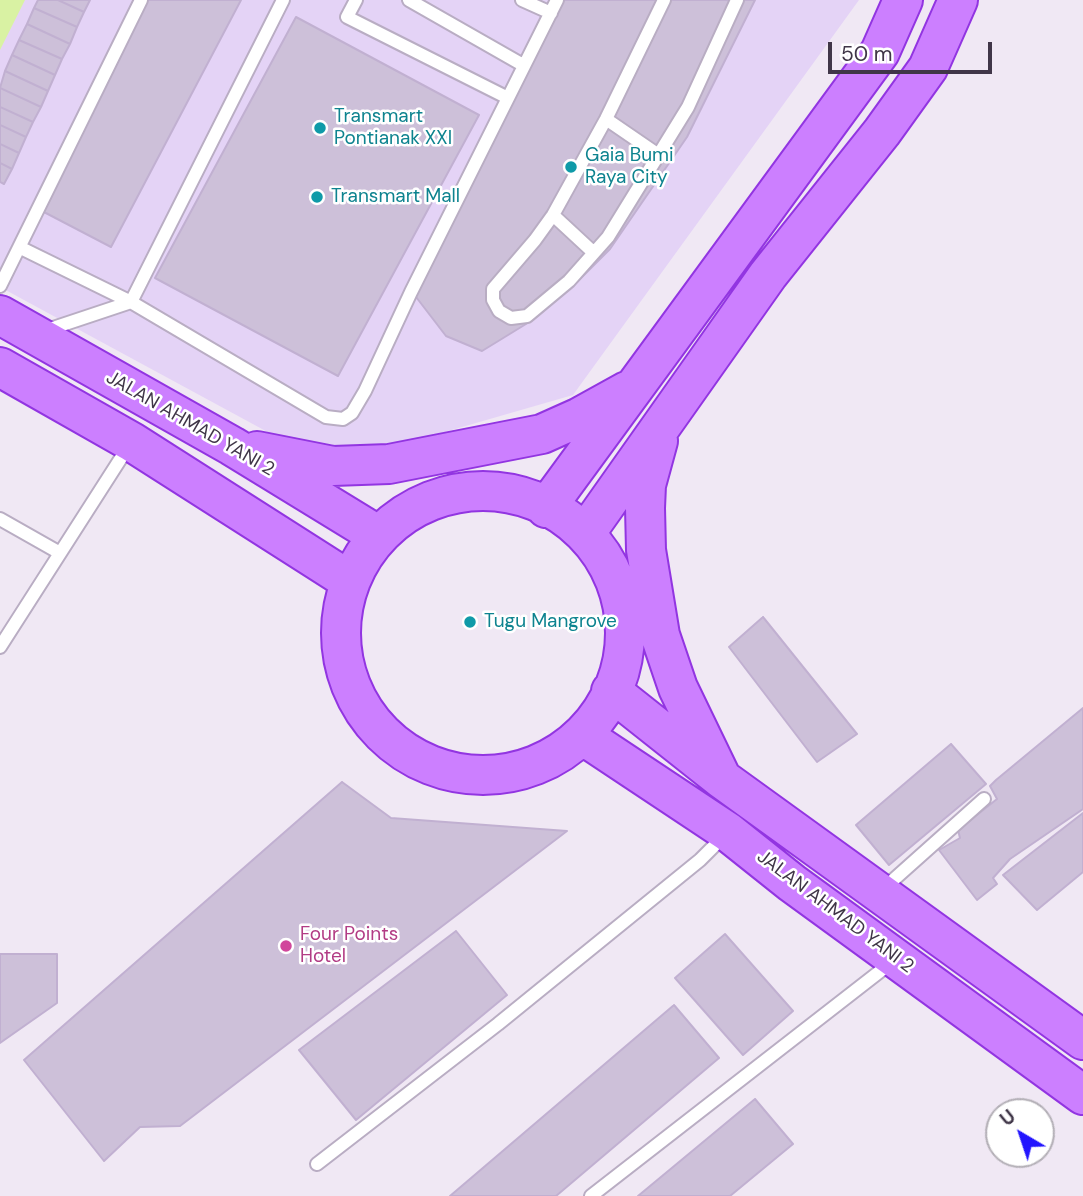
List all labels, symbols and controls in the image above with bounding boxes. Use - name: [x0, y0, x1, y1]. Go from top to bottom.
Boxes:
- scale bar: [831, 28, 996, 72]
- text: 50 m: [841, 40, 892, 68]
- place label: Transmart Pontianak XXI: [334, 106, 452, 150]
- marker: Transmart Pontianak XXI: [312, 120, 328, 136]
- place label: Gaia Bumi Raya City: [585, 145, 674, 189]
- marker: Gaia Bumi Raya City: [563, 159, 579, 175]
- place label: Transmart Mall: [331, 186, 460, 208]
- marker: Transmart Mall: [309, 189, 325, 205]
- street label: JALAN AHMAD YANI 2: [102, 367, 278, 481]
- place label: Tugu Mangrove: [484, 611, 617, 633]
- marker: Tugu Mangrove: [462, 614, 478, 630]
- street label: JALAN AHMAD YANI 2: [752, 846, 918, 978]
- place label: Four Points Hotel: [300, 924, 398, 968]
- marker: Four Points Hotel: [278, 938, 294, 954]
- north arrow: [985, 1098, 1055, 1168]
- text: U: [995, 1104, 1021, 1132]

